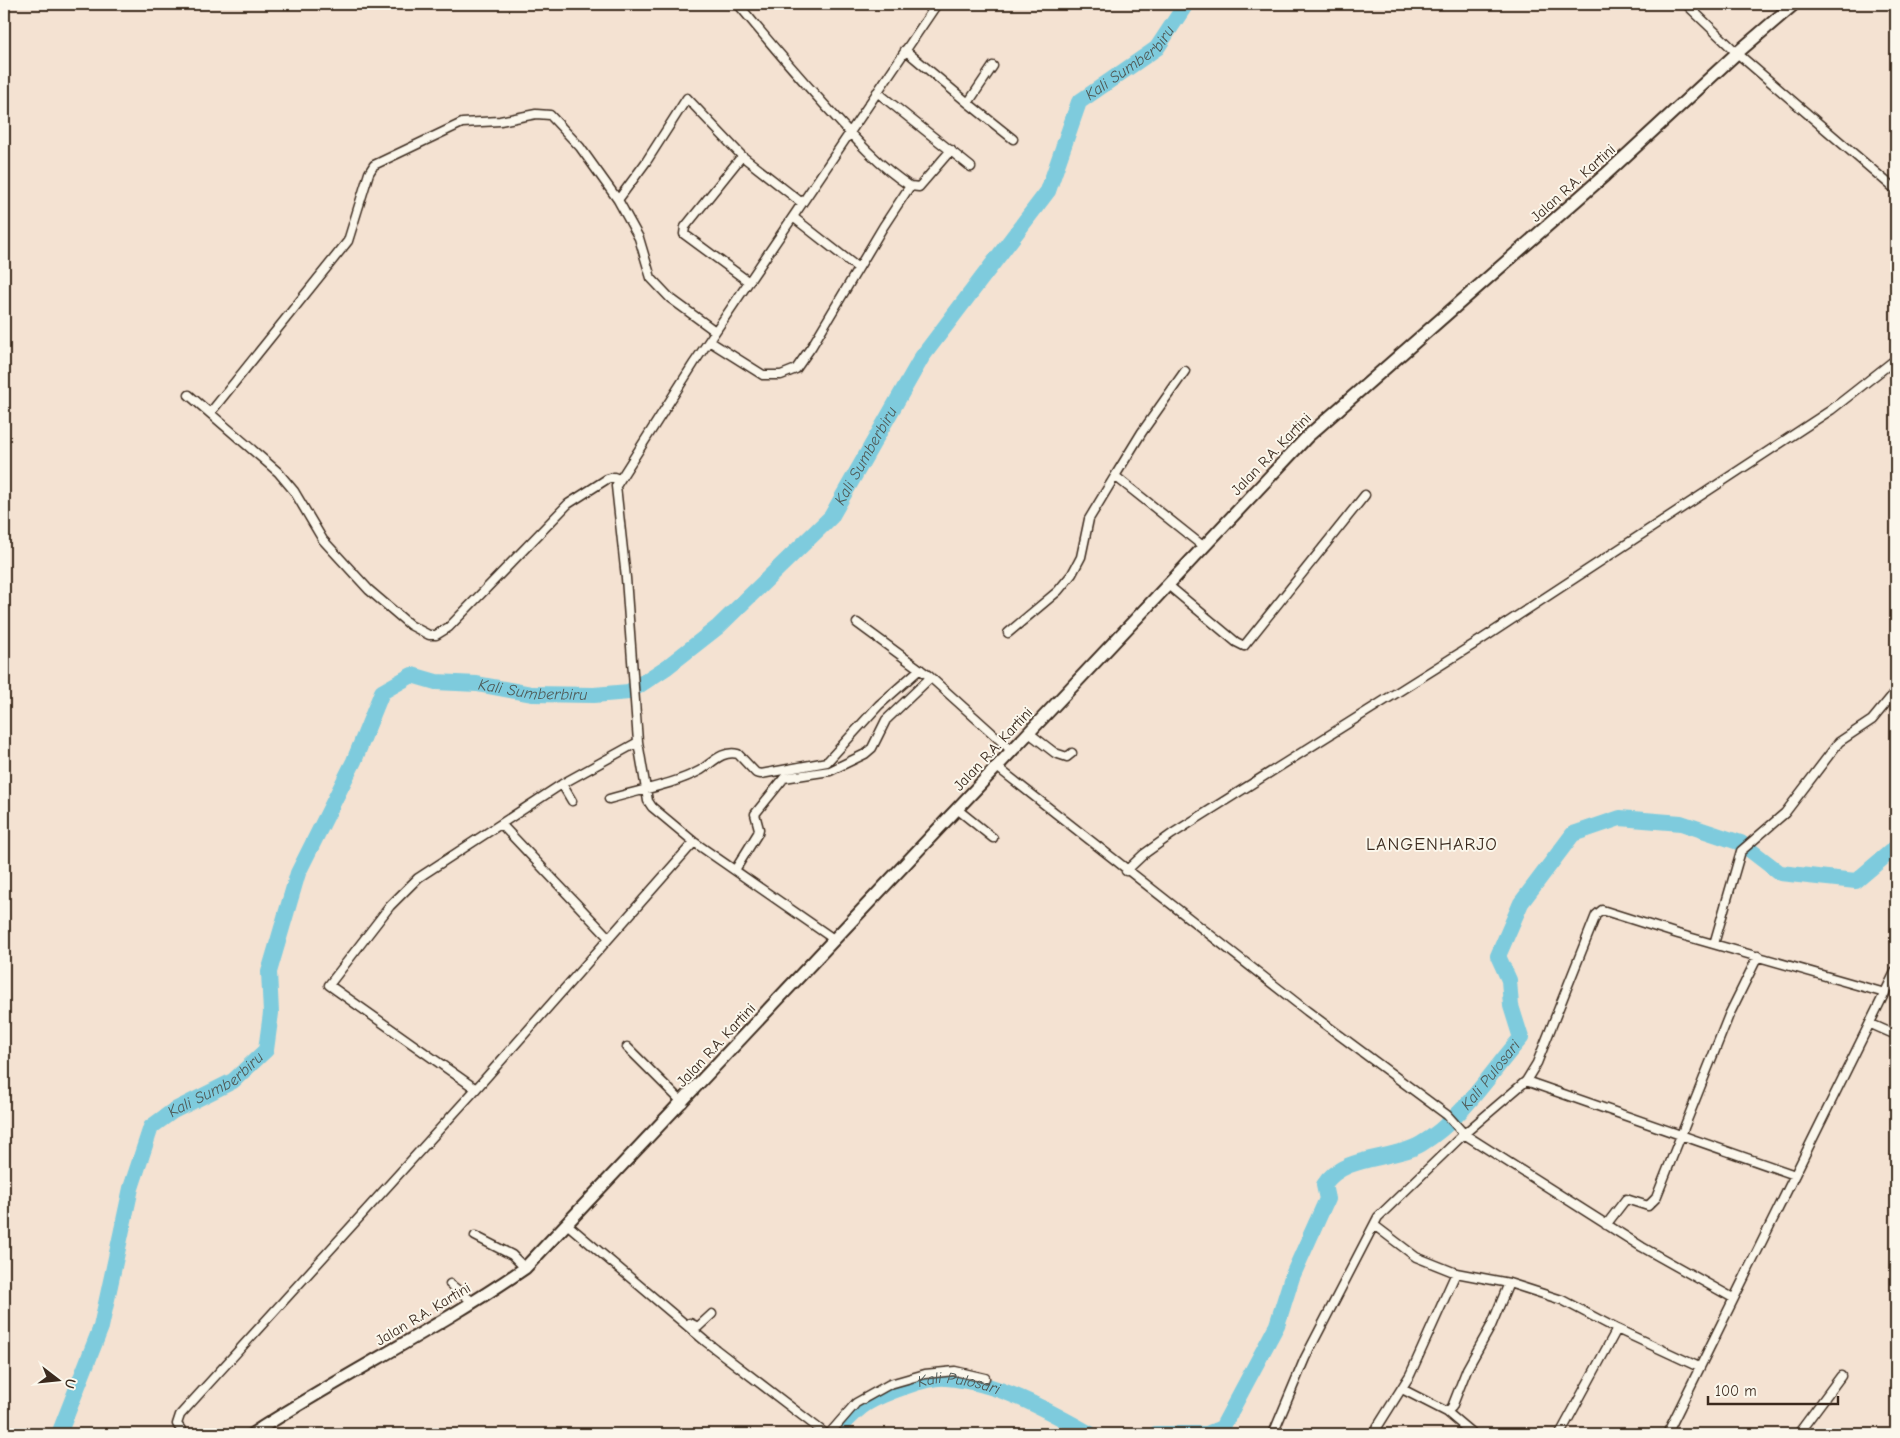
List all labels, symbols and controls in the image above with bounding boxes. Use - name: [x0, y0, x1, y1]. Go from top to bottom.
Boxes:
- water label: Kali Sumberbiru: [1082, 22, 1178, 104]
- street label: Jalan R.A. Kartini: [1527, 140, 1619, 226]
- water label: Kali Sumberbiru: [831, 404, 901, 508]
- street label: Jalan R.A. Kartini: [1227, 409, 1315, 499]
- water label: Kali Sumberbiru: [477, 675, 588, 704]
- street label: Jalan R.A. Kartini: [950, 703, 1036, 795]
- district label: LANGENHARJO: [1366, 834, 1498, 855]
- street label: Jalan R.A. Kartini: [673, 999, 759, 1091]
- water label: Kali Pulosari: [1457, 1037, 1524, 1114]
- water label: Kali Sumberbiru: [164, 1048, 267, 1121]
- street label: Jalan R.A. Kartini: [372, 1279, 474, 1349]
- north arrow: [32, 1356, 82, 1406]
- water label: Kali Pulosari: [915, 1369, 1003, 1398]
- scale bar: [1708, 1373, 1838, 1405]
- text: U: [61, 1377, 79, 1390]
- text: 100 m: [1715, 1382, 1757, 1400]

